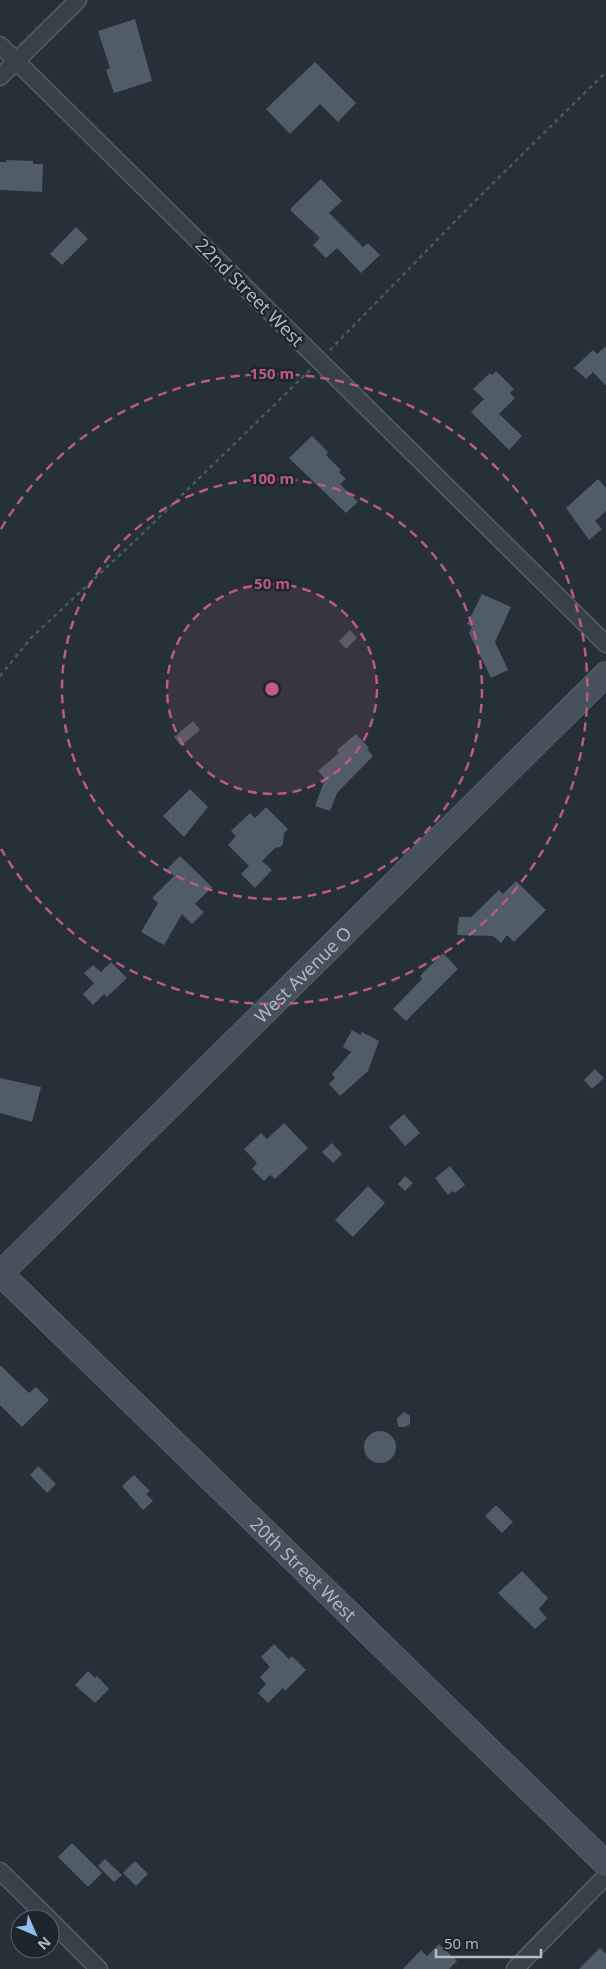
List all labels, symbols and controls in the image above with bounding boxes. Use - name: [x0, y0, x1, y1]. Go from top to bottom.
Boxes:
- street label: 22nd Street West: [191, 233, 309, 351]
- text: 150 m: [250, 363, 294, 383]
- text: 100 m: [250, 468, 294, 488]
- text: 50 m: [254, 573, 290, 593]
- centre of rings: [263, 680, 281, 698]
- street label: West Avenue O: [249, 921, 357, 1028]
- street label: 20th Street West: [245, 1512, 362, 1626]
- north arrow: [10, 1909, 60, 1959]
- scale bar: [436, 1926, 541, 1958]
- text: N: [34, 1933, 55, 1954]
- text: 50 m: [444, 1933, 479, 1953]

